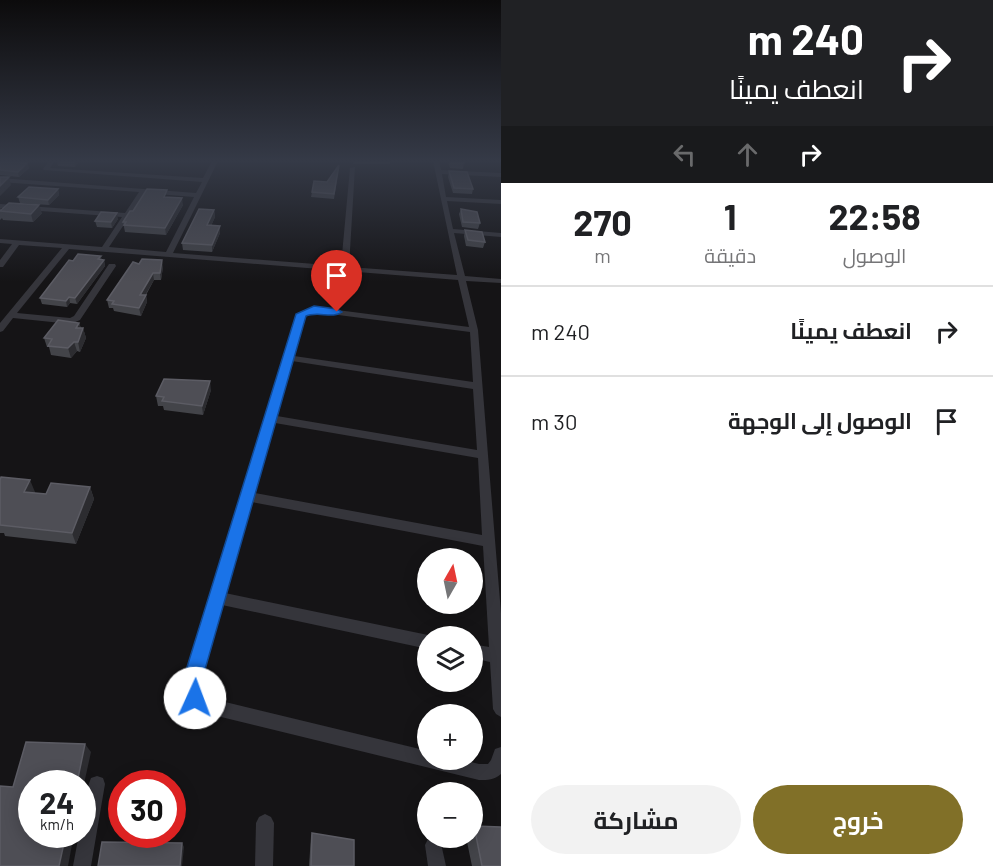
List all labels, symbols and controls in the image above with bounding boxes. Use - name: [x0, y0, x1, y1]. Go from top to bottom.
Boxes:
- text: 240 m: [748, 13, 864, 63]
- icon: right: [885, 24, 963, 102]
- text: انعطف يمينًا: [729, 72, 864, 104]
- icon: left: [668, 138, 701, 171]
- icon: ahead: [731, 138, 764, 171]
- icon: right: [794, 138, 827, 171]
- text: 1: [724, 194, 737, 237]
- text: 22:58: [828, 194, 921, 237]
- text: 270: [573, 200, 632, 243]
- text: m: [594, 243, 611, 267]
- text: دقيقة: [704, 243, 756, 267]
- text: الوصول: [843, 243, 906, 267]
- pin: [311, 250, 362, 312]
- icon: arrive: [320, 259, 353, 292]
- icon: right: [930, 315, 963, 348]
- text: انعطف يمينًا: [790, 317, 912, 343]
- text: 240 m: [531, 318, 590, 344]
- icon: arrive: [930, 405, 963, 438]
- text: الوصول إلى الوجهة: [728, 407, 912, 433]
- text: 30 m: [531, 408, 577, 434]
- north arrow: [417, 548, 483, 614]
- map controls: [417, 548, 483, 848]
- button: layers: [417, 626, 483, 692]
- position arrow: [163, 666, 227, 730]
- button: +: [417, 704, 483, 770]
- speed limit sign: 30: [108, 770, 186, 848]
- button: −: [417, 782, 483, 848]
- text: 24: [40, 784, 74, 820]
- button: مشاركة: [531, 785, 741, 854]
- button: خروج: [753, 785, 963, 854]
- text: km/h: [40, 815, 74, 833]

